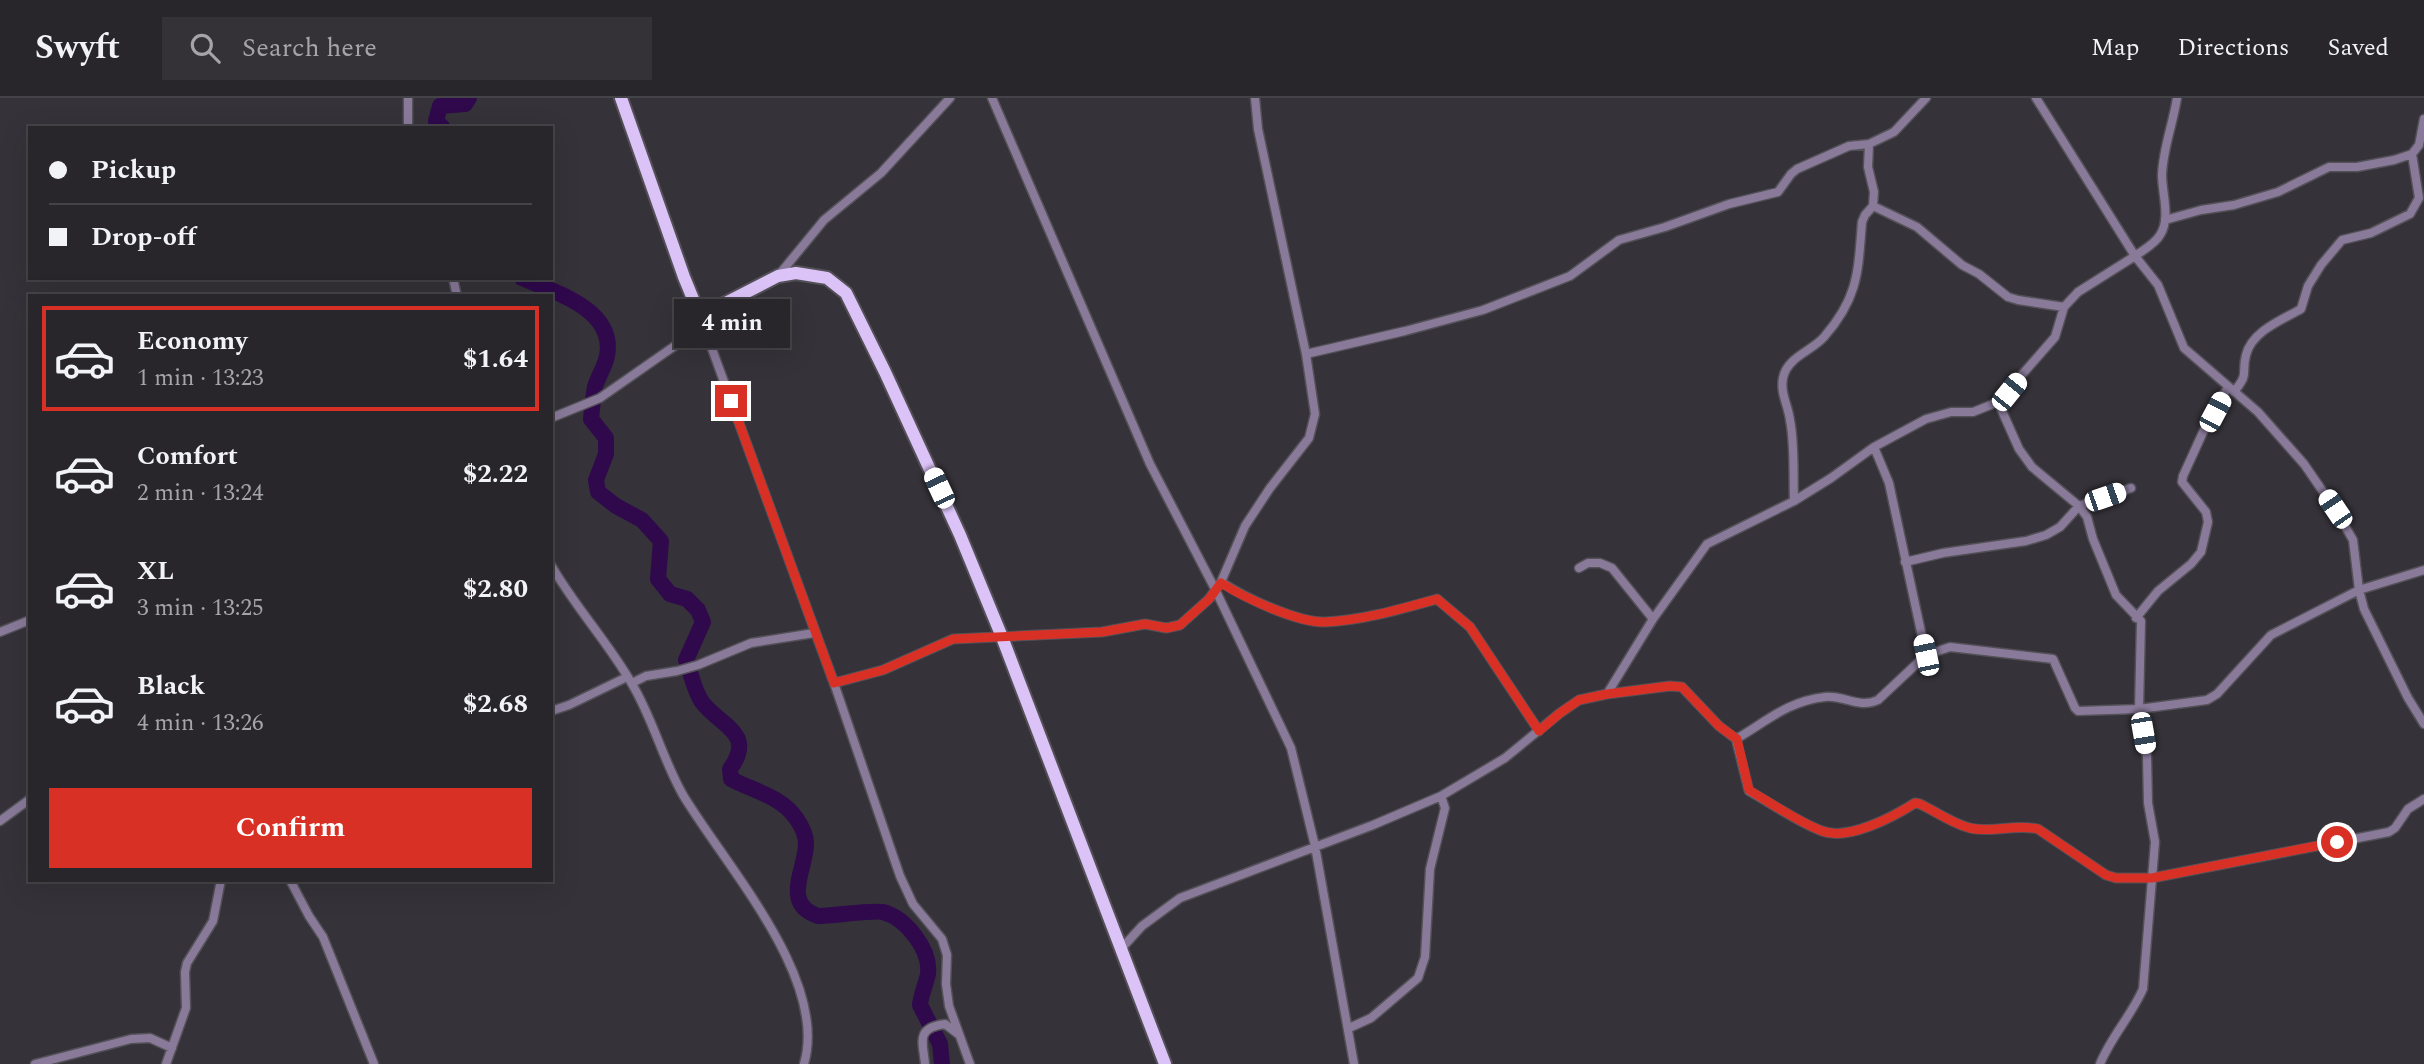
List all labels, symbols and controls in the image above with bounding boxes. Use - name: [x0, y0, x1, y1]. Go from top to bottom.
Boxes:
- search box: [162, 17, 652, 80]
- text: Swyft: [35, 23, 120, 73]
- text: Search here: [242, 28, 377, 68]
- icon: search: [186, 29, 224, 67]
- text: Map: [2091, 30, 2139, 66]
- text: Directions: [2177, 30, 2289, 66]
- text: Saved: [2327, 30, 2389, 66]
- text: Pickup: [91, 150, 176, 190]
- text: Drop-off: [91, 217, 196, 257]
- callout: 4 min: [673, 300, 789, 348]
- text: 4 min: [701, 306, 763, 341]
- text: Economy: [137, 321, 247, 361]
- icon: car: [53, 327, 116, 390]
- text: $1.64: [463, 339, 528, 379]
- text: 1 min · 13:23: [137, 361, 264, 396]
- car: [1988, 369, 2031, 415]
- route end: [715, 385, 747, 417]
- car: [2196, 389, 2235, 435]
- text: Comfort: [137, 436, 238, 476]
- icon: car: [53, 442, 116, 505]
- text: $2.22: [463, 454, 528, 494]
- car: [921, 465, 958, 511]
- text: 2 min · 13:24: [137, 476, 264, 511]
- car: [2082, 480, 2129, 514]
- car: [2315, 486, 2356, 532]
- text: XL: [137, 551, 174, 591]
- icon: car: [53, 557, 116, 620]
- text: $2.80: [463, 569, 528, 609]
- text: 3 min · 13:25: [137, 591, 264, 626]
- car: [1912, 632, 1941, 678]
- text: Black: [137, 666, 205, 706]
- icon: car: [53, 672, 116, 735]
- text: $2.68: [463, 684, 528, 724]
- text: 4 min · 13:26: [137, 706, 264, 741]
- car: [2130, 710, 2157, 756]
- button: Confirm: [49, 788, 532, 868]
- route start: [2321, 826, 2353, 858]

